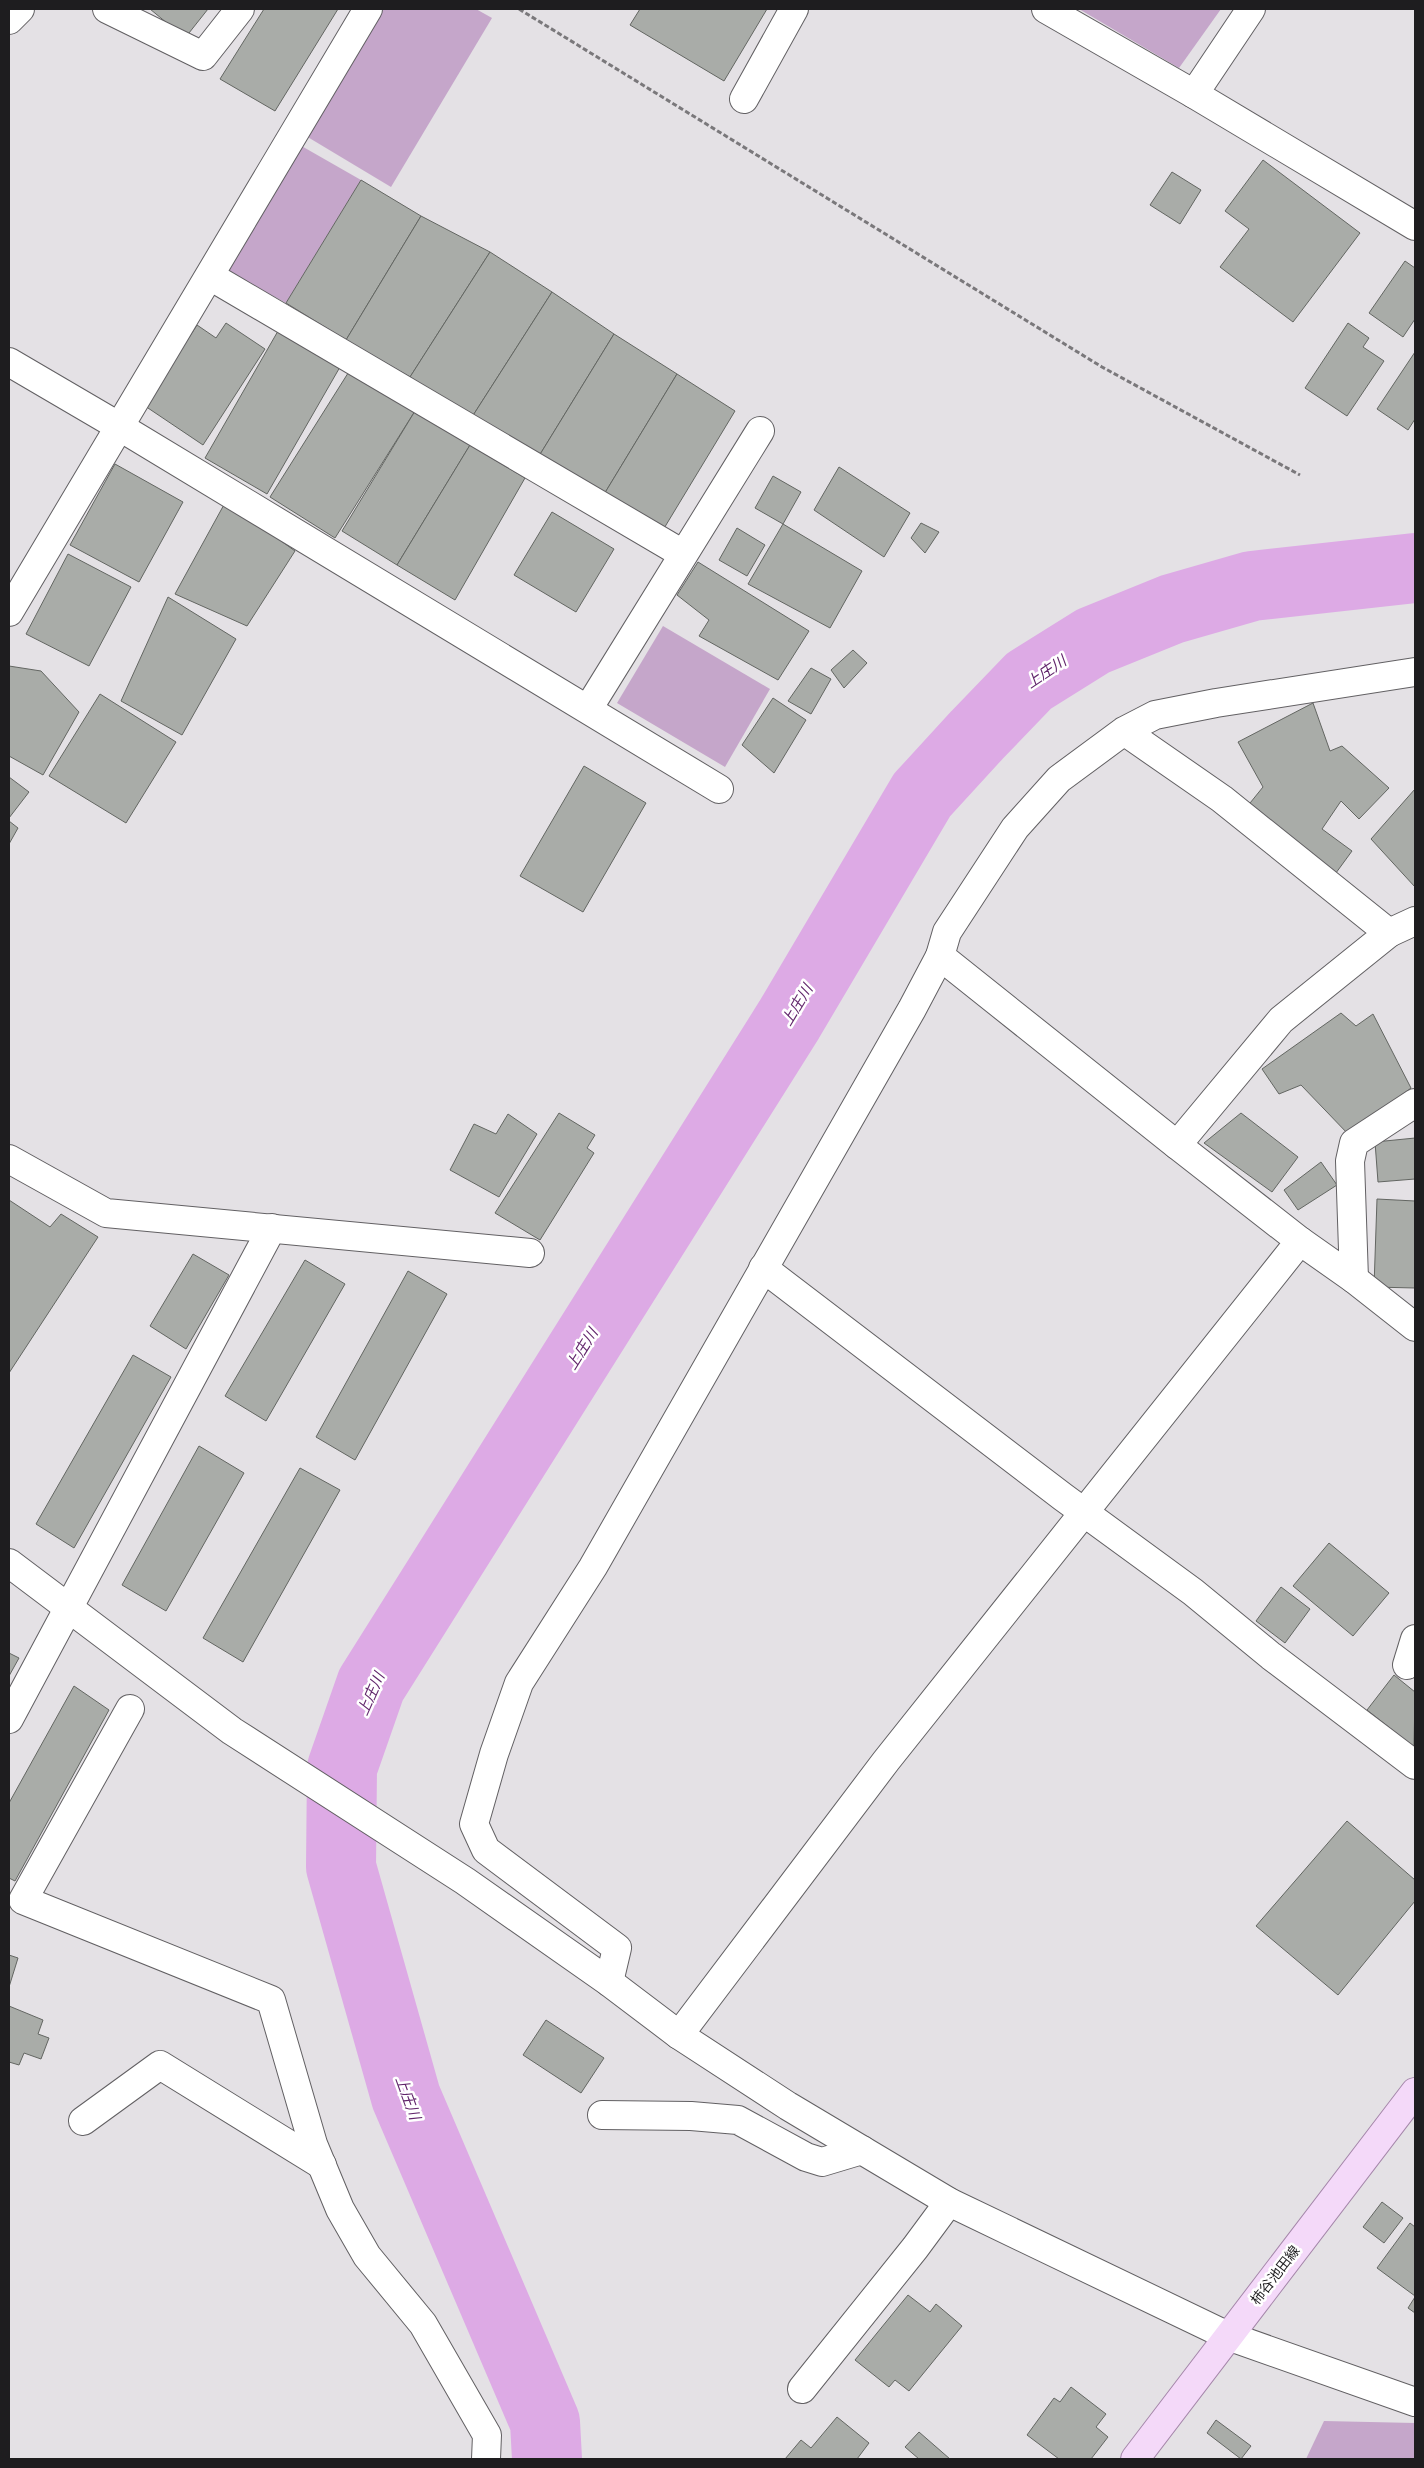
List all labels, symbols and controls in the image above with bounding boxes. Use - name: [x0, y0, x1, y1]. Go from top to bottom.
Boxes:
- water label: 上庄川: [1022, 650, 1071, 692]
- water label: 上庄川: [777, 979, 817, 1029]
- water label: 上庄川: [562, 1323, 603, 1373]
- water label: 上庄川: [353, 1668, 389, 1718]
- water label: 上庄川: [392, 2073, 426, 2124]
- street label: 柿谷池田線: [1246, 2242, 1304, 2308]

